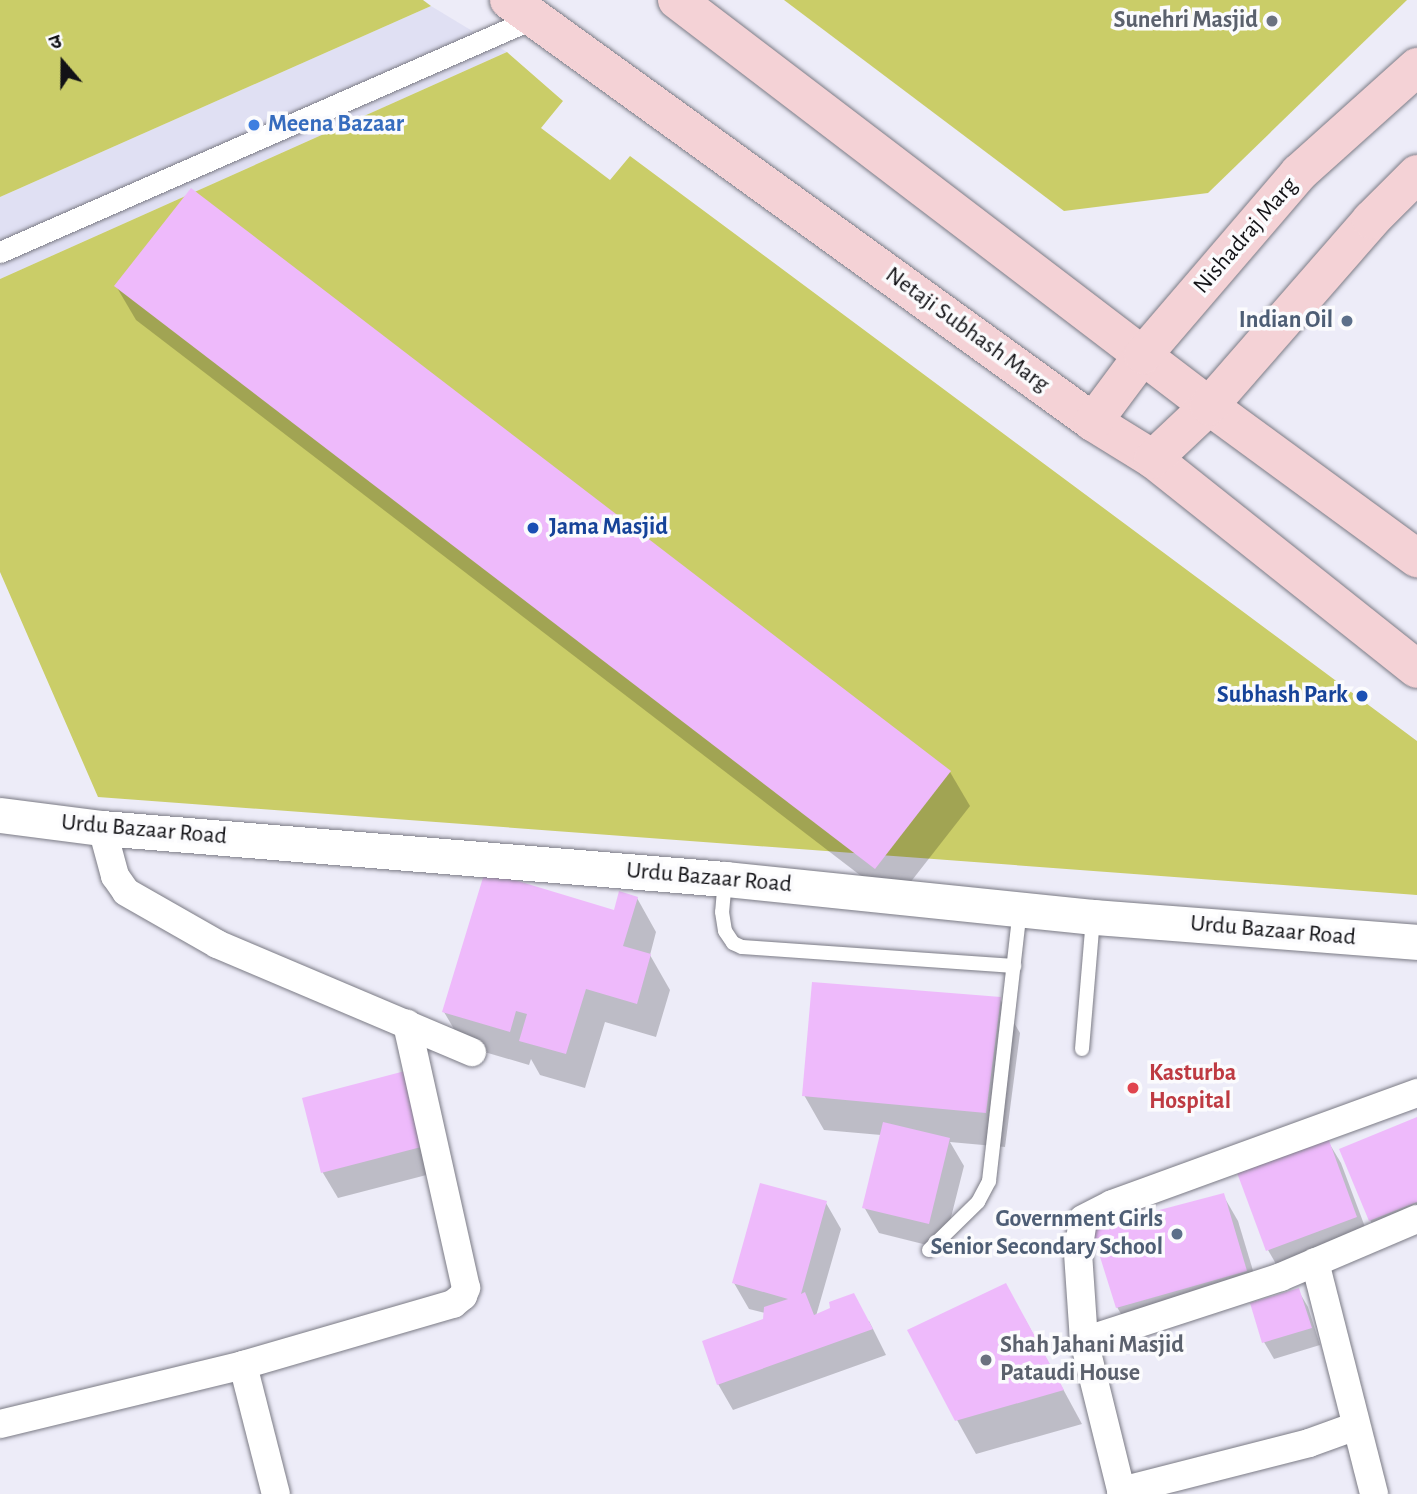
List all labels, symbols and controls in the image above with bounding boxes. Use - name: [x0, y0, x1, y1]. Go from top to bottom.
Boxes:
- place label: Sunehri Masjid: [1113, 7, 1258, 35]
- marker: Sunehri Masjid: [1264, 13, 1280, 29]
- north arrow: [28, 28, 98, 98]
- text: उ: [47, 32, 64, 54]
- place label: Meena Bazaar: [268, 111, 404, 139]
- marker: Meena Bazaar: [246, 117, 262, 133]
- street label: Nishadraj Marg: [1188, 172, 1304, 300]
- street label: Netaji Subhash Marg: [879, 261, 1055, 399]
- place label: Indian Oil: [1239, 307, 1333, 335]
- marker: Indian Oil: [1339, 313, 1355, 329]
- place label: Jama Masjid: [549, 514, 668, 542]
- marker: Jama Masjid: [523, 518, 543, 538]
- place label: Subhash Park: [1217, 682, 1348, 710]
- marker: Subhash Park: [1354, 688, 1370, 704]
- street label: Urdu Bazaar Road: [60, 808, 228, 852]
- street label: Urdu Bazaar Road: [625, 856, 793, 900]
- street label: Urdu Bazaar Road: [1189, 909, 1357, 953]
- place label: Kasturba Hospital: [1149, 1060, 1236, 1116]
- marker: Kasturba Hospital: [1123, 1078, 1143, 1098]
- place label: Government Girls Senior Secondary School: [931, 1206, 1163, 1262]
- marker: Government Girls Senior Secondary School: [1169, 1226, 1185, 1242]
- place label: Shah Jahani Masjid Pataudi House: [1000, 1332, 1184, 1388]
- marker: Shah Jahani Masjid Pataudi House: [978, 1352, 994, 1368]

